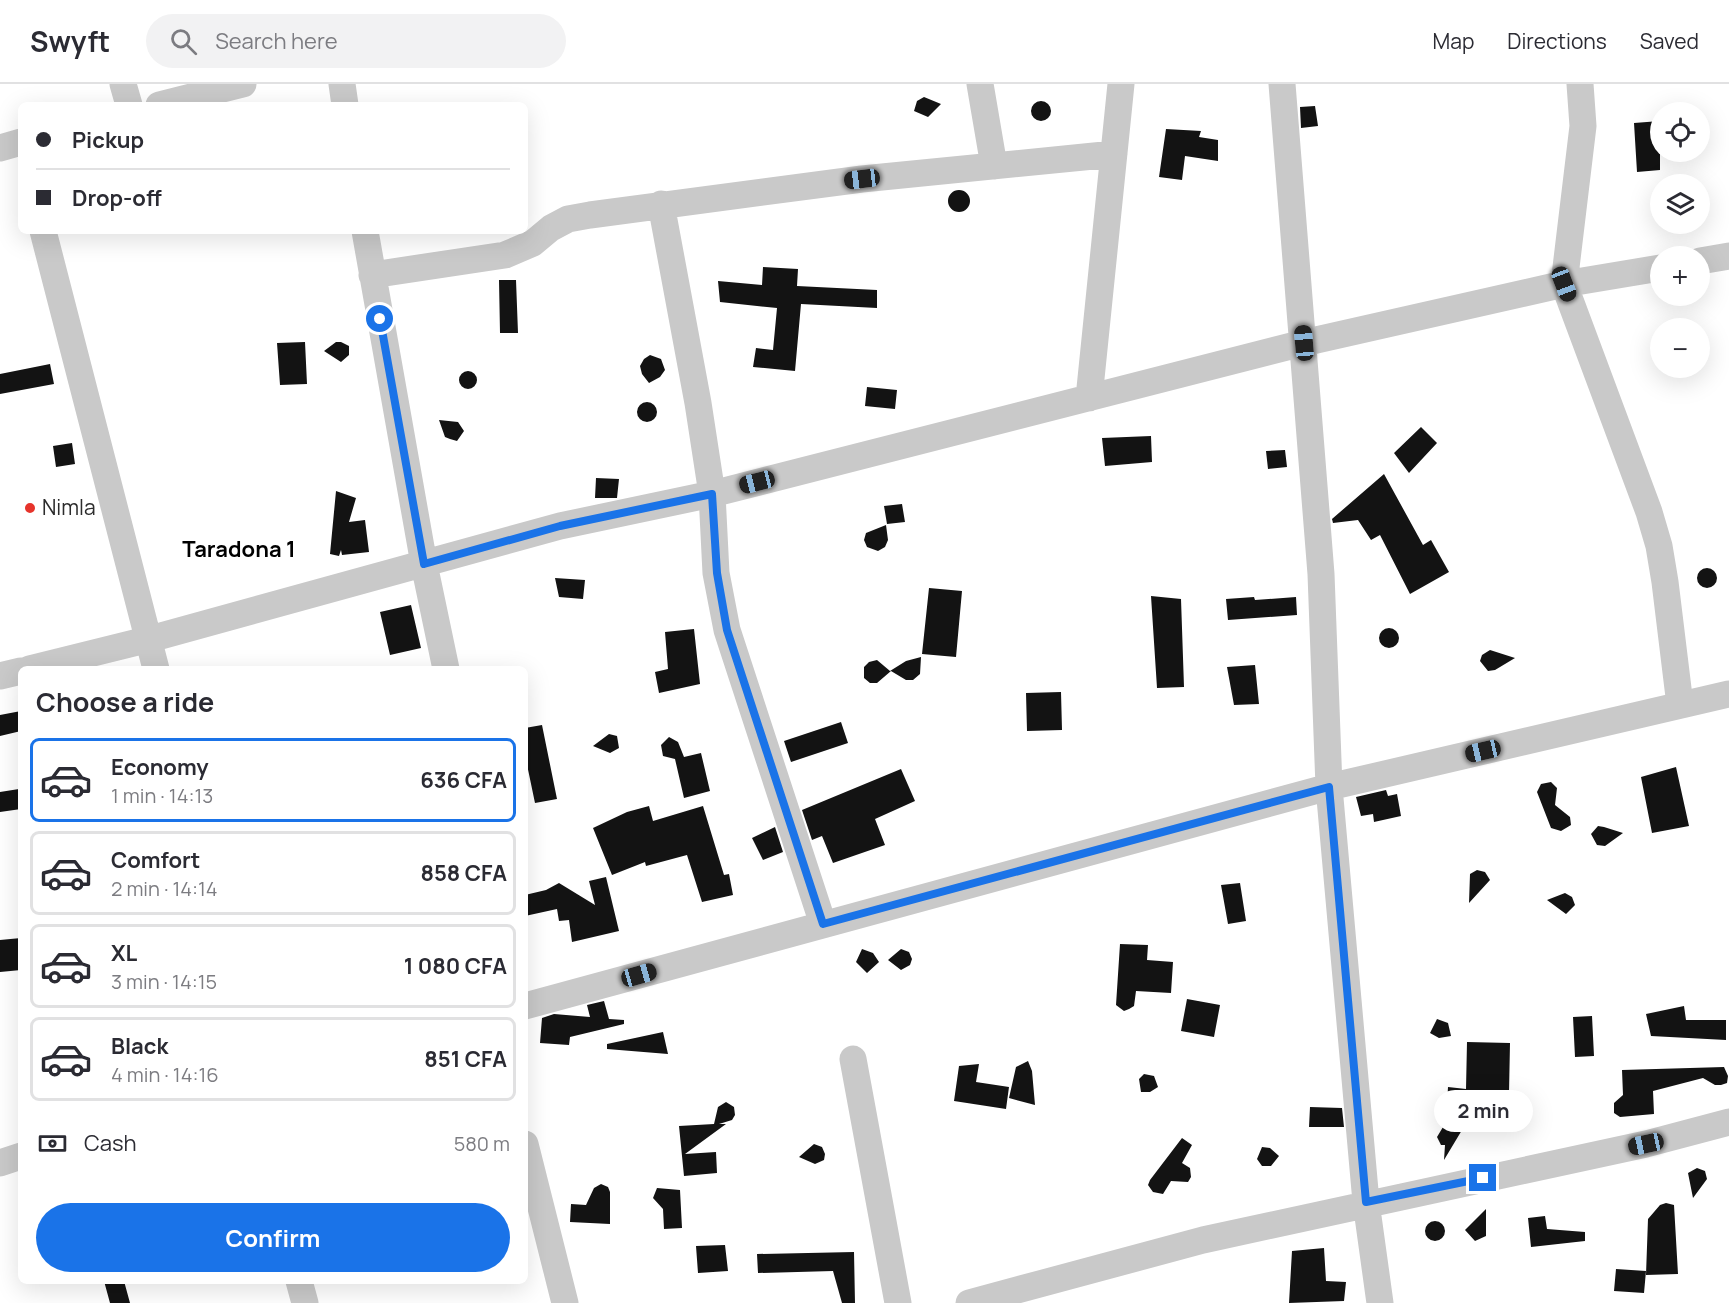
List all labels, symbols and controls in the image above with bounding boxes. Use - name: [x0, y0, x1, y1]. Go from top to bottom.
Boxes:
- search box: [146, 14, 566, 68]
- text: Swyft: [30, 22, 110, 60]
- icon: search: [167, 25, 200, 58]
- text: Search here: [215, 26, 338, 56]
- text: Map: [1433, 27, 1474, 55]
- text: Directions: [1507, 27, 1607, 55]
- text: Saved: [1640, 27, 1699, 55]
- map controls: [1650, 102, 1710, 378]
- button: locate: [1650, 102, 1710, 162]
- text: Pickup: [72, 125, 144, 155]
- car: [843, 168, 881, 190]
- button: layers: [1650, 174, 1710, 234]
- text: Drop-off: [72, 183, 162, 213]
- button: +: [1650, 246, 1710, 306]
- car: [1549, 264, 1579, 304]
- route start: [366, 305, 393, 332]
- button: −: [1650, 318, 1710, 378]
- car: [1293, 324, 1315, 362]
- car: [737, 469, 777, 495]
- place label: Nimla: [42, 493, 96, 521]
- marker: Nimla: [23, 501, 37, 515]
- district label: Taradona 1: [182, 534, 296, 564]
- text: Choose a ride: [36, 683, 214, 720]
- car: [1463, 738, 1503, 764]
- text: Economy: [111, 752, 209, 782]
- icon: car: [39, 753, 93, 807]
- text: 636 CFA: [420, 765, 507, 795]
- text: 1 min · 14:13: [111, 782, 213, 809]
- text: Comfort: [111, 845, 200, 875]
- icon: car: [39, 846, 93, 900]
- text: 858 CFA: [420, 858, 507, 888]
- text: 2 min · 14:14: [111, 875, 218, 902]
- text: XL: [111, 938, 137, 968]
- icon: car: [39, 939, 93, 993]
- text: 1 080 CFA: [404, 951, 507, 981]
- car: [619, 961, 659, 989]
- text: 3 min · 14:15: [111, 968, 217, 995]
- text: Black: [111, 1031, 168, 1061]
- icon: car: [39, 1032, 93, 1086]
- text: 851 CFA: [424, 1044, 507, 1074]
- text: 4 min · 14:16: [111, 1061, 219, 1088]
- callout: 2 min: [1434, 1091, 1532, 1133]
- text: 2 min: [1457, 1097, 1510, 1124]
- icon: cash: [36, 1127, 69, 1160]
- text: Cash: [84, 1128, 137, 1158]
- text: 580 m: [454, 1130, 510, 1157]
- car: [1627, 1131, 1665, 1157]
- route end: [1469, 1164, 1496, 1191]
- button: Confirm: [36, 1203, 510, 1272]

